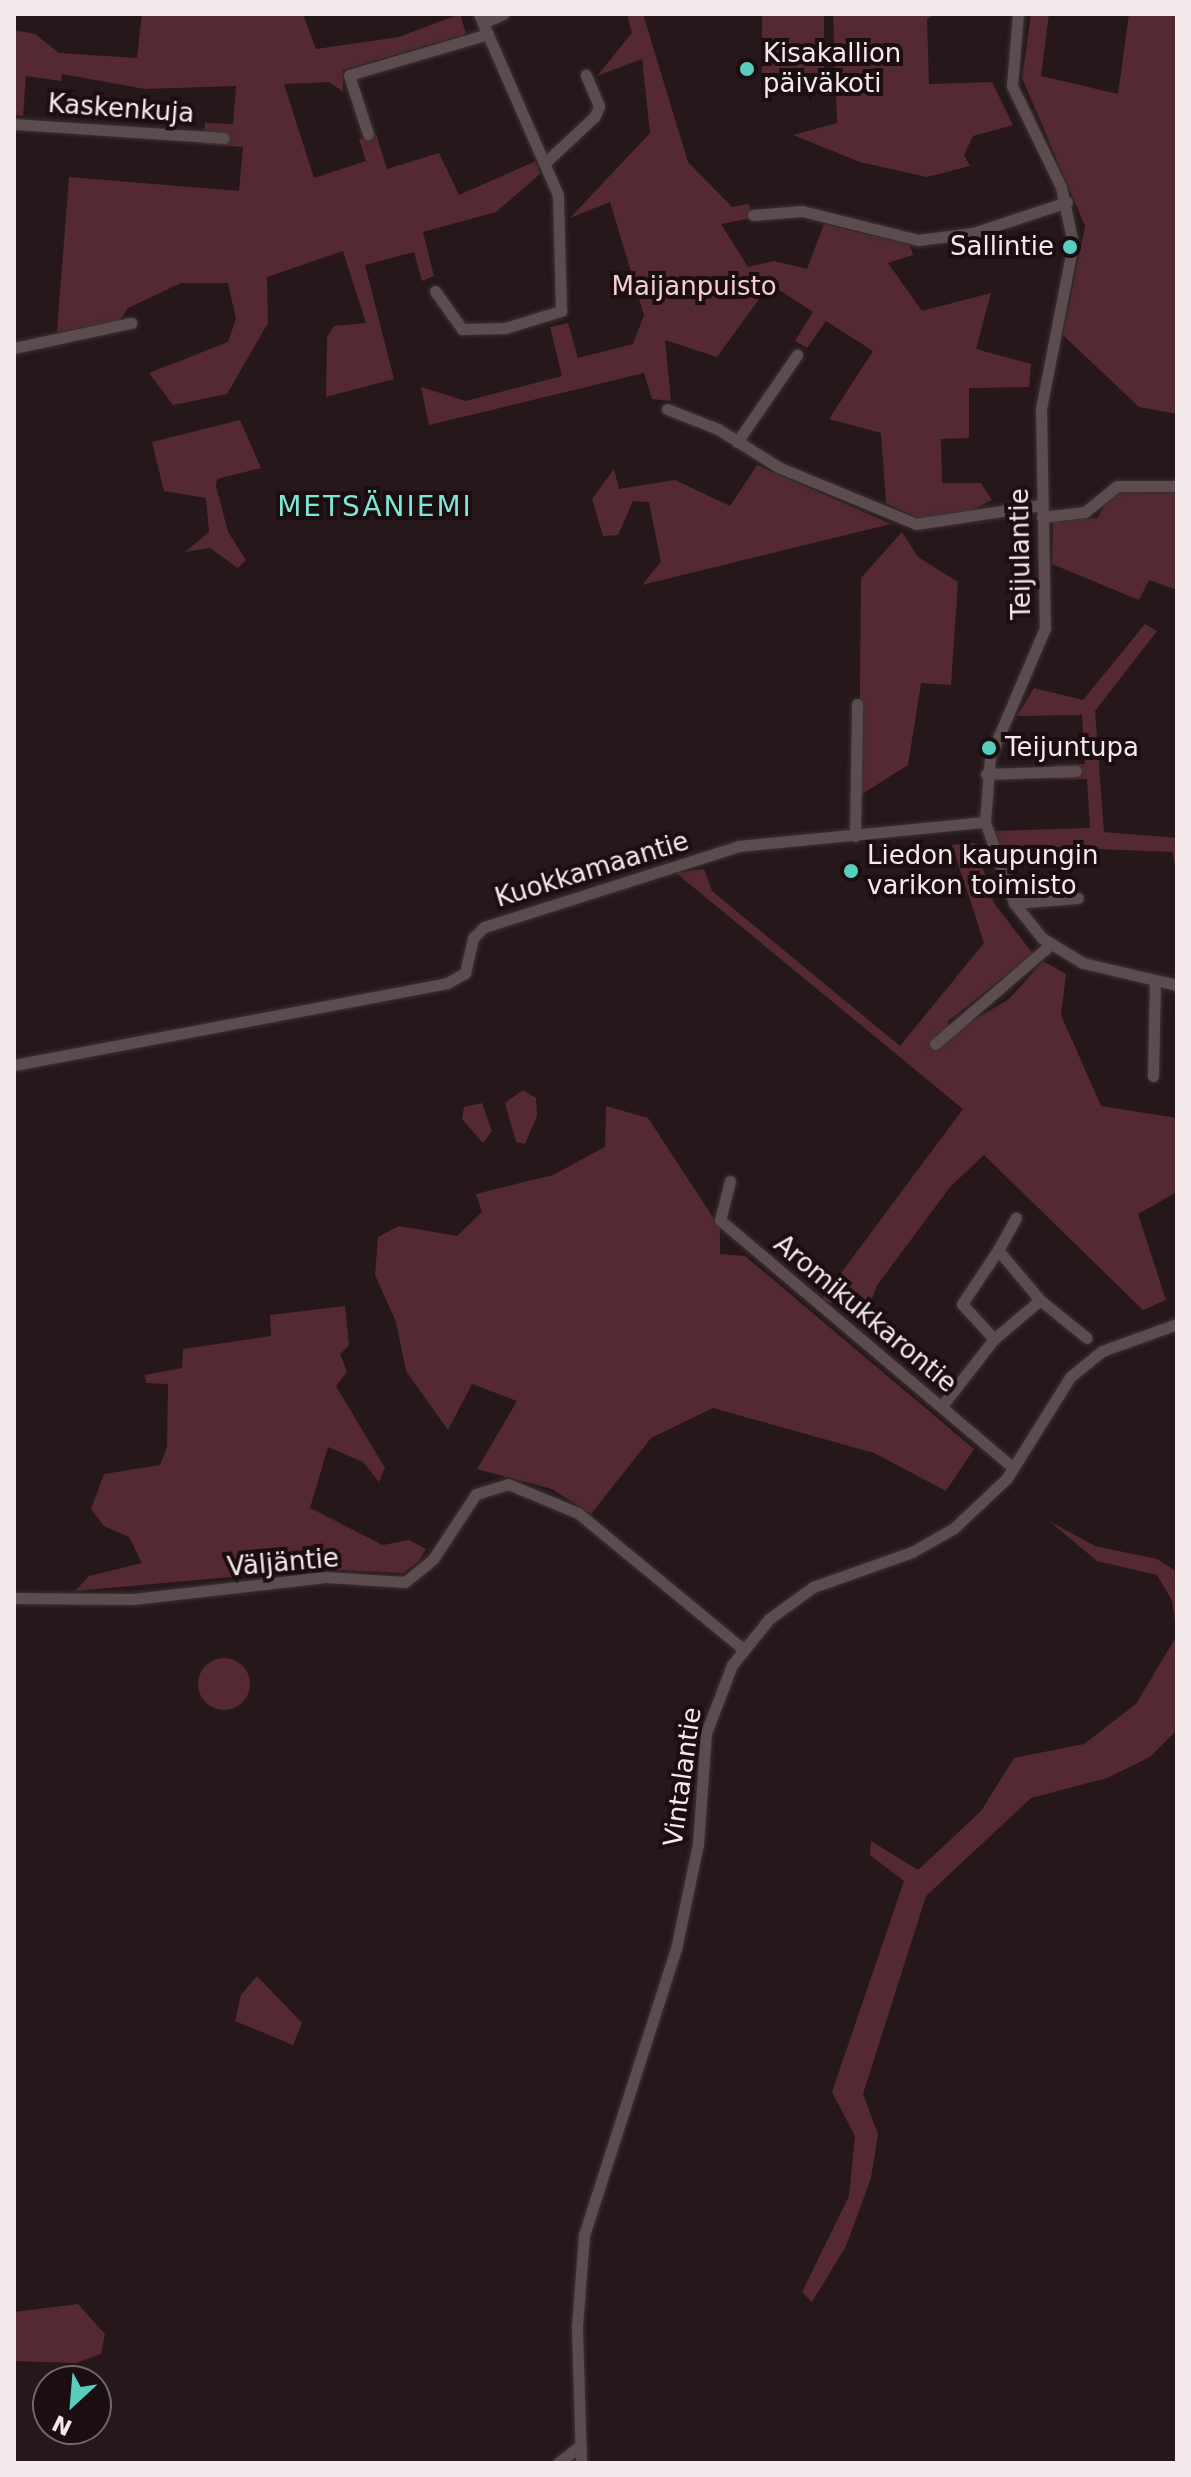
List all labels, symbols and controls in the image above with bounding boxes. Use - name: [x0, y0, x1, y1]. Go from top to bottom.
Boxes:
- place label: Kisakallion päiväkoti: [763, 38, 901, 100]
- marker: Kisakallion päiväkoti: [738, 60, 756, 78]
- street label: Kaskenkuja: [47, 88, 195, 130]
- place label: Sallintie: [950, 231, 1054, 263]
- marker: Sallintie: [1061, 238, 1079, 256]
- park label: Maijanpuisto: [611, 271, 777, 303]
- street label: Teijulantie: [1004, 488, 1038, 620]
- district label: METSÄNIEMI: [277, 490, 473, 524]
- place label: Teijuntupa: [1005, 732, 1139, 764]
- marker: Teijuntupa: [980, 739, 998, 757]
- street label: Kuokkamaantie: [491, 826, 693, 914]
- place label: Liedon kaupungin varikon toimisto: [867, 840, 1099, 902]
- marker: Liedon kaupungin varikon toimisto: [842, 862, 860, 880]
- street label: Aromikukkarontie: [767, 1229, 963, 1399]
- street label: Väljäntie: [226, 1543, 340, 1583]
- street label: Vintalantie: [658, 1705, 708, 1849]
- north arrow: [32, 2365, 112, 2445]
- text: N: [48, 2410, 76, 2440]

